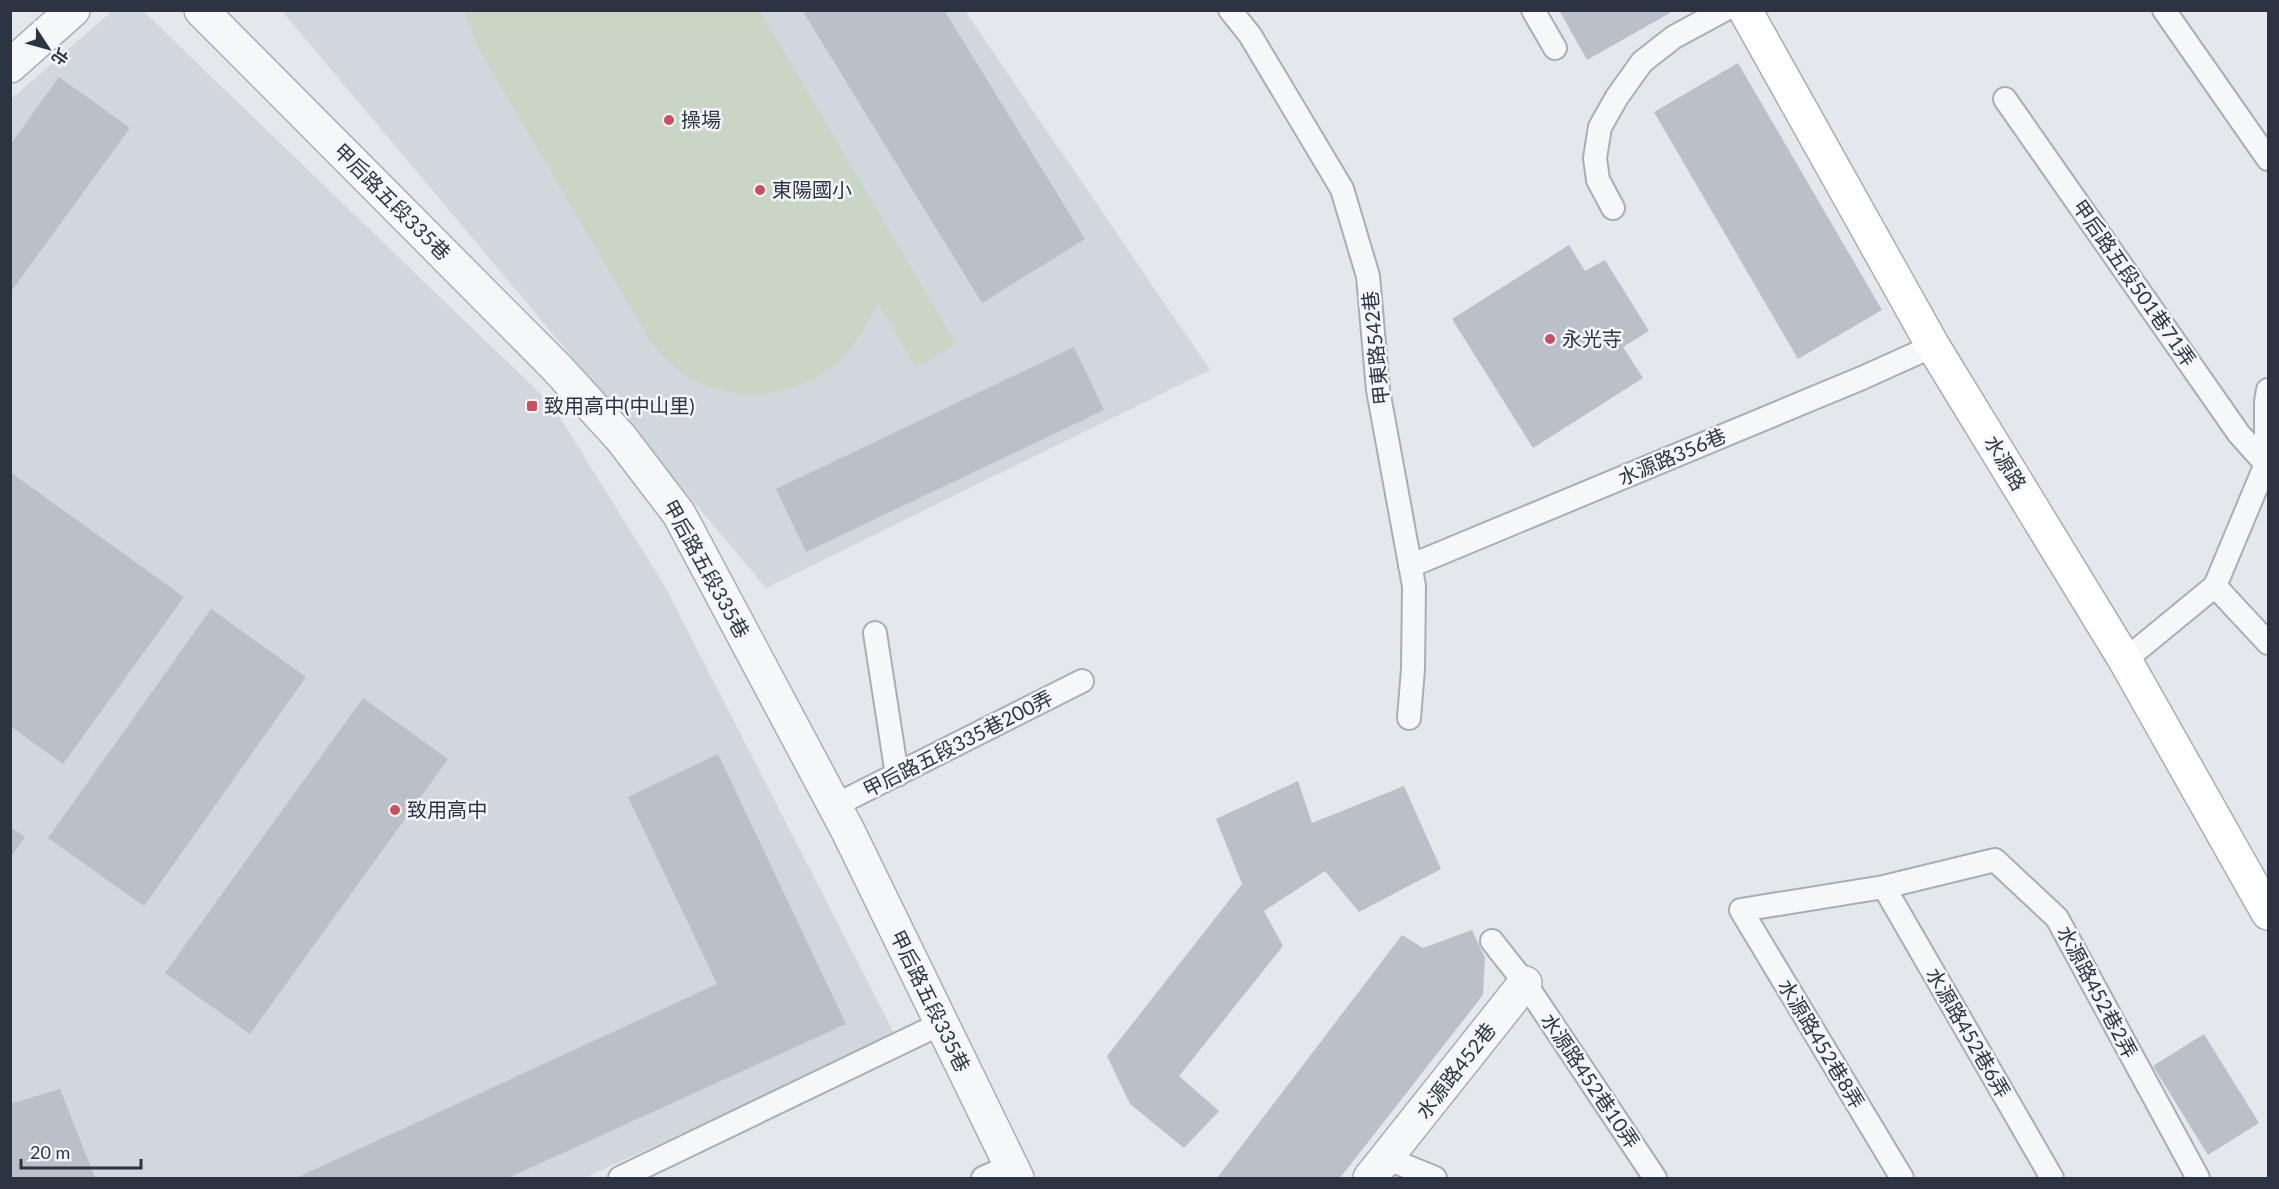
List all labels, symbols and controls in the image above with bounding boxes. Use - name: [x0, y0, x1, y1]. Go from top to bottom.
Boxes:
- north arrow: [18, 18, 78, 78]
- text: 北: [48, 45, 73, 69]
- place label: 操場: [681, 107, 721, 131]
- marker: 操場: [662, 113, 676, 127]
- street label: 甲后路五段335巷: [329, 138, 456, 265]
- place label: 東陽國小: [772, 177, 852, 201]
- marker: 東陽國小: [753, 183, 767, 197]
- street label: 甲后路五段501巷71弄: [2068, 194, 2201, 370]
- street label: 甲東路542巷: [1357, 290, 1393, 406]
- place label: 永光寺: [1562, 326, 1622, 350]
- marker: 永光寺: [1543, 332, 1557, 346]
- place label: 致用高中(中山里): [544, 393, 695, 417]
- marker: 致用高中(中山里): [525, 399, 539, 413]
- street label: 水源路356巷: [1614, 423, 1729, 490]
- street label: 水源路: [1980, 431, 2032, 494]
- street label: 甲后路五段335巷: [659, 495, 755, 642]
- street label: 甲后路五段335巷200弄: [859, 685, 1056, 801]
- place label: 致用高中: [407, 797, 487, 821]
- marker: 致用高中: [388, 803, 402, 817]
- street label: 水源路452巷2弄: [2053, 921, 2143, 1062]
- street label: 甲后路五段335巷: [886, 926, 976, 1075]
- street label: 水源路452巷6弄: [1922, 963, 2016, 1102]
- street label: 水源路452巷8弄: [1774, 975, 1870, 1112]
- street label: 水源路452巷10弄: [1537, 1008, 1645, 1153]
- street label: 水源路452巷: [1410, 1018, 1500, 1123]
- scale bar: [21, 1132, 141, 1170]
- text: 20 m: [30, 1141, 70, 1163]

